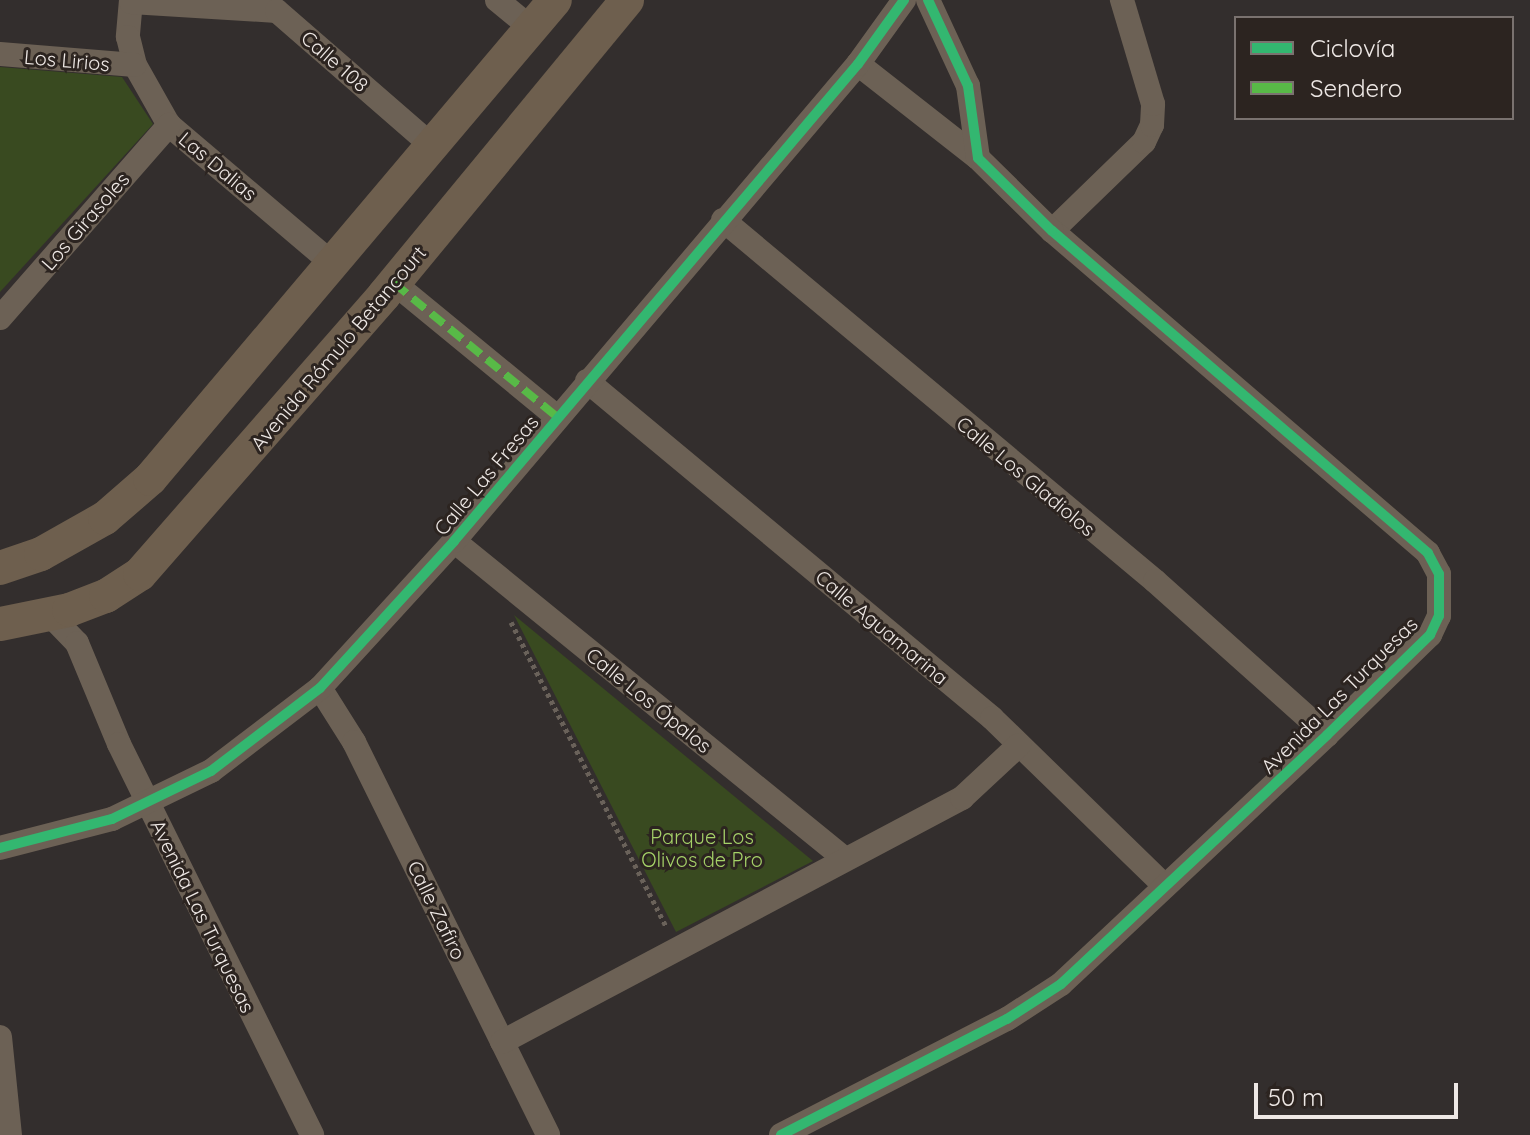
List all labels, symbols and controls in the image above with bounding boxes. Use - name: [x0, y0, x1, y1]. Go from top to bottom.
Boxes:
- legend: [1234, 16, 1514, 120]
- street label: Calle 108: [297, 25, 373, 97]
- text: Ciclovía: [1310, 33, 1395, 63]
- street label: Los Lirios: [23, 44, 111, 76]
- text: Sendero: [1310, 73, 1402, 103]
- street label: Las Dalias: [174, 126, 262, 206]
- street label: Los Girasoles: [36, 167, 134, 275]
- street label: Avenida Rómulo Betancourt: [245, 241, 431, 455]
- street label: Calle Las Fresas: [429, 410, 543, 540]
- street label: Calle Los Gladiolos: [952, 411, 1100, 541]
- street label: Calle Aguamarina: [811, 565, 953, 689]
- street label: Avenida Las Turquesas: [1256, 612, 1422, 778]
- street label: Calle Los Ópalos: [582, 642, 716, 758]
- street label: Avenida Las Turquesas: [146, 816, 260, 1016]
- park label: Parque Los Olivos de Pro: [641, 825, 763, 872]
- street label: Calle Zafiro: [403, 857, 471, 963]
- scale bar: [1258, 1067, 1462, 1117]
- text: 50 m: [1268, 1082, 1324, 1112]

